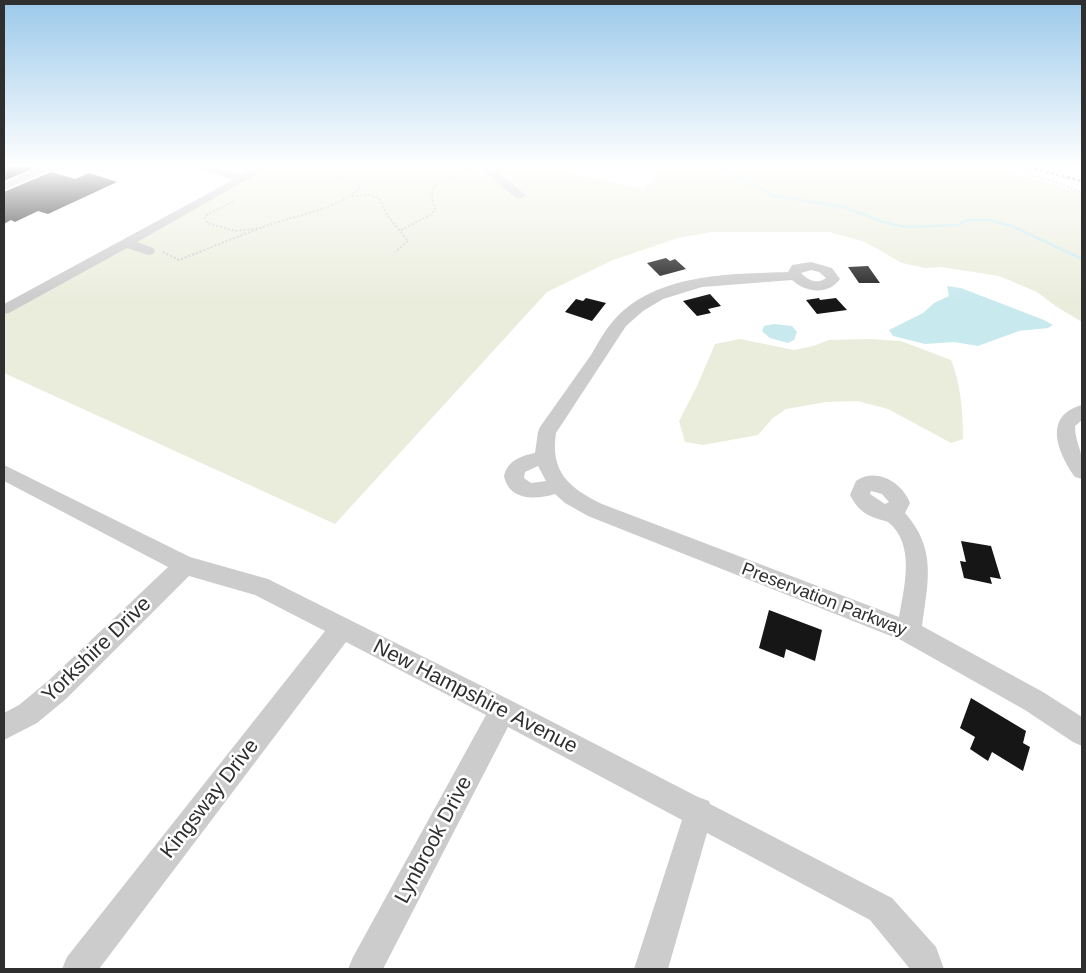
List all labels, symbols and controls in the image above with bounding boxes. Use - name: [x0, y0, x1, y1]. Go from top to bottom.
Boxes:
- street label: Preservation Parkway: [738, 559, 910, 641]
- street label: Yorkshire Drive: [37, 592, 157, 708]
- street label: New Hampshire Avenue: [369, 634, 581, 760]
- street label: Kingsway Drive: [156, 734, 264, 864]
- street label: Lynbrook Drive: [390, 772, 478, 908]

